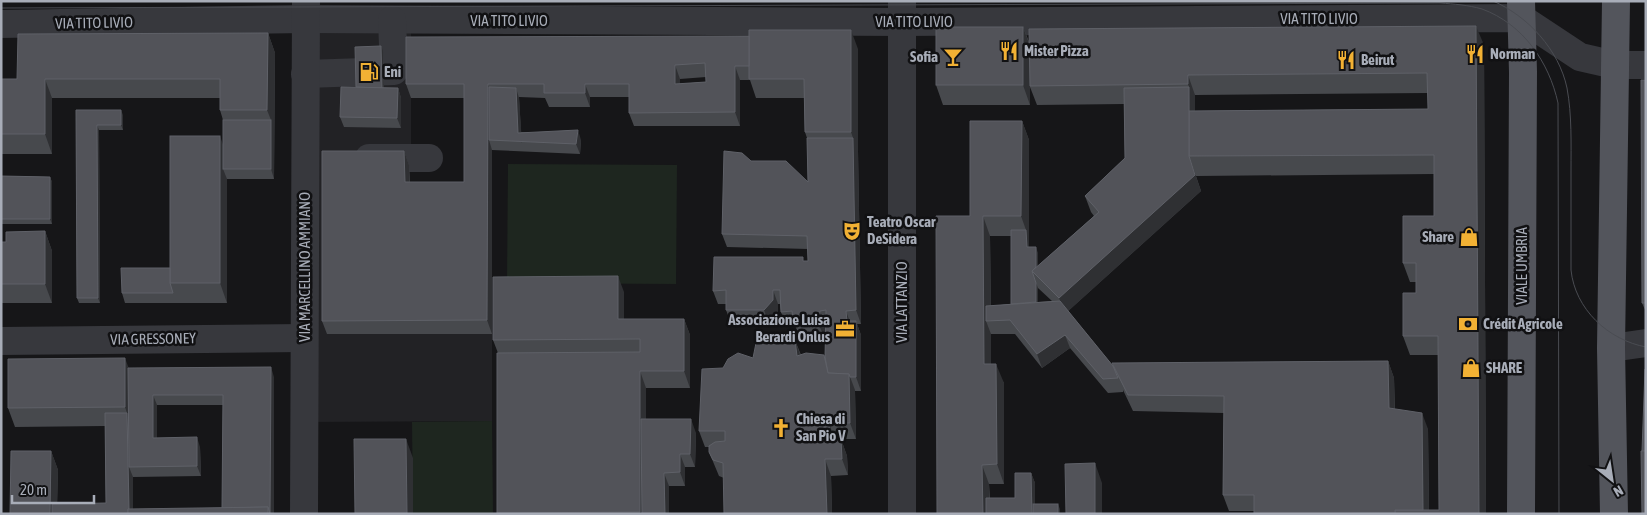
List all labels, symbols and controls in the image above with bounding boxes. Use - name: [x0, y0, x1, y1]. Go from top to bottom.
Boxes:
- street label: VIA TITO LIVIO: [1280, 10, 1358, 27]
- street label: VIA TITO LIVIO: [470, 12, 548, 29]
- street label: VIA TITO LIVIO: [55, 13, 133, 32]
- street label: VIA TITO LIVIO: [875, 13, 953, 30]
- restaurant icon: Mister Pizza: [998, 40, 1020, 62]
- place label: Mister Pizza: [1024, 42, 1089, 59]
- restaurant icon: Norman: [1464, 43, 1486, 65]
- place label: Norman: [1490, 45, 1535, 62]
- bar icon: Sofia: [942, 46, 964, 68]
- place label: Sofia: [910, 48, 938, 65]
- restaurant icon: Beirut: [1335, 49, 1357, 71]
- place label: Beirut: [1361, 51, 1395, 68]
- fuel station icon: Eni: [358, 61, 380, 83]
- place label: Eni: [384, 63, 401, 80]
- street label: VIA MARCELLINO AMMIANO: [296, 192, 313, 342]
- place label: Teatro Oscar DeSidera: [867, 213, 936, 247]
- theatre icon: Teatro Oscar DeSidera: [841, 220, 863, 242]
- shop icon: Share: [1458, 226, 1480, 248]
- street label: VIALE UMBRIA: [1513, 227, 1530, 305]
- place label: Share: [1422, 228, 1454, 245]
- street label: VIA LATTANZIO: [893, 261, 910, 343]
- place label: Associazione Luisa Berardi Onlus: [727, 311, 831, 345]
- bank icon: Crédit Agricole: [1457, 313, 1479, 335]
- place label: Crédit Agricole: [1483, 315, 1563, 332]
- office icon: Associazione Luisa Berardi Onlus: [834, 318, 856, 340]
- street label: VIA GRESSONEY: [110, 329, 196, 348]
- shop icon: SHARE: [1460, 357, 1482, 379]
- place label: SHARE: [1486, 359, 1523, 376]
- place label: Chiesa di San Pio V: [796, 410, 846, 444]
- church icon: Chiesa di San Pio V: [770, 417, 792, 439]
- north arrow: [1587, 455, 1637, 505]
- scale bar: [12, 472, 95, 504]
- text: 20 m: [20, 481, 47, 498]
- text: N: [1611, 482, 1626, 500]

